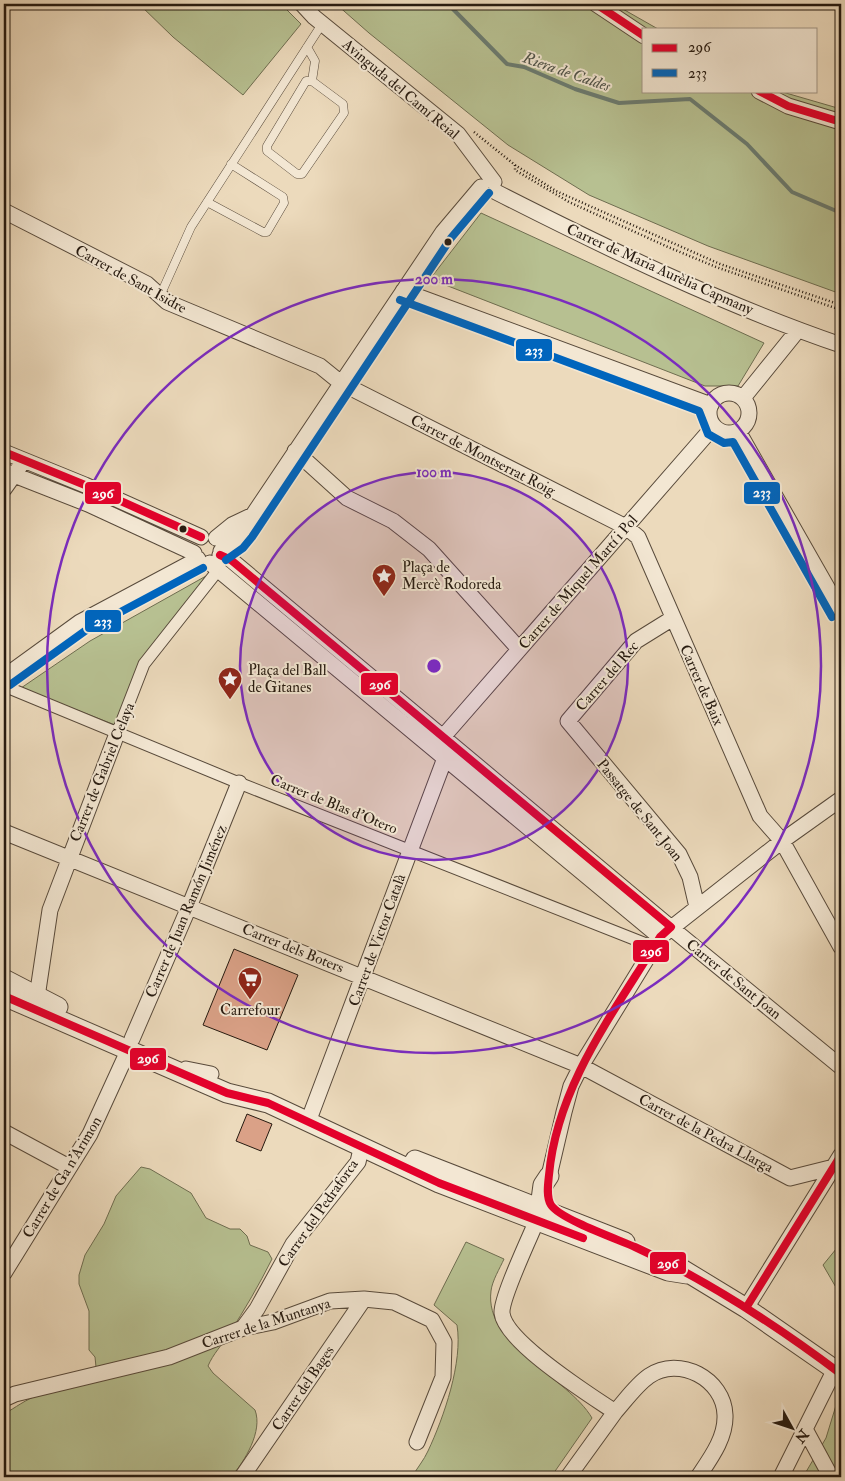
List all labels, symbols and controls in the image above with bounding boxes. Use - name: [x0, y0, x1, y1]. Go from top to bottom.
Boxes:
- legend: [642, 28, 818, 92]
- street label: Avinguda del Camí Reial: [338, 34, 463, 144]
- text: 296: [688, 38, 712, 57]
- water label: Riera de Caldes: [519, 47, 614, 96]
- text: 233: [688, 64, 707, 83]
- street label: Carrer de Maria Aurèlia Capmany: [563, 220, 756, 320]
- unlabelled marker: [443, 237, 453, 247]
- street label: Carrer de Sant Isidre: [72, 241, 190, 318]
- text: 200 m: [415, 270, 453, 289]
- line badge: 233: [515, 338, 553, 362]
- text: 233: [525, 342, 543, 359]
- street label: Carrer de Montserrat Roig: [407, 411, 559, 500]
- text: 100 m: [416, 463, 452, 482]
- line badge: 296: [84, 481, 122, 505]
- line badge: 233: [743, 481, 781, 505]
- text: 233: [753, 484, 771, 501]
- text: 296: [92, 485, 115, 502]
- street label: Carrer de Miquel Martí i Pol: [515, 511, 642, 653]
- unlabelled marker: [178, 524, 188, 534]
- place label: Plaça de Mercè Rodoreda: [402, 558, 502, 594]
- place icon: Plaça de Mercè Rodoreda: [371, 563, 397, 597]
- line badge: 233: [84, 609, 122, 633]
- text: 233: [94, 613, 112, 630]
- street label: Carrer del Rec: [572, 637, 643, 715]
- street label: Carrer de Baix: [675, 642, 728, 729]
- centre of rings: [425, 657, 443, 675]
- place label: Plaça del Ball de Gitanes: [248, 661, 327, 697]
- place icon: Plaça del Ball de Gitanes: [217, 666, 243, 700]
- line badge: 296: [360, 672, 399, 696]
- text: 296: [369, 676, 392, 693]
- street label: Carrer de Gabriel Celaya: [66, 699, 139, 845]
- street label: Passatge de Sant Joan: [592, 755, 687, 866]
- street label: Carrer de Blas d'Otero: [267, 770, 400, 839]
- street label: Carrer de Juan Ramón Jiménez: [141, 822, 233, 1001]
- street label: Carrer de Victor Català: [345, 871, 411, 1009]
- street label: Carrer dels Boters: [239, 919, 346, 977]
- street label: Carrer de Sant Joan: [682, 935, 785, 1025]
- line badge: 296: [632, 939, 670, 963]
- text: 296: [640, 943, 663, 960]
- supermarket icon: Carrefour: [237, 966, 263, 1000]
- place label: Carrefour: [220, 1001, 280, 1020]
- line badge: 296: [129, 1047, 167, 1071]
- text: 296: [137, 1050, 160, 1067]
- street label: Carrer de la Pedra Llarga: [635, 1090, 777, 1177]
- street label: Carrer de Ga n'Arimon: [19, 1113, 106, 1242]
- street label: Carrer del Pedraforca: [274, 1155, 363, 1271]
- line badge: 296: [649, 1251, 687, 1275]
- text: 296: [657, 1255, 680, 1272]
- street label: Carrer de la Muntanya: [199, 1293, 334, 1353]
- street label: Carrer del Bages: [268, 1342, 339, 1434]
- north arrow: [768, 1404, 818, 1454]
- text: N: [791, 1425, 813, 1447]

